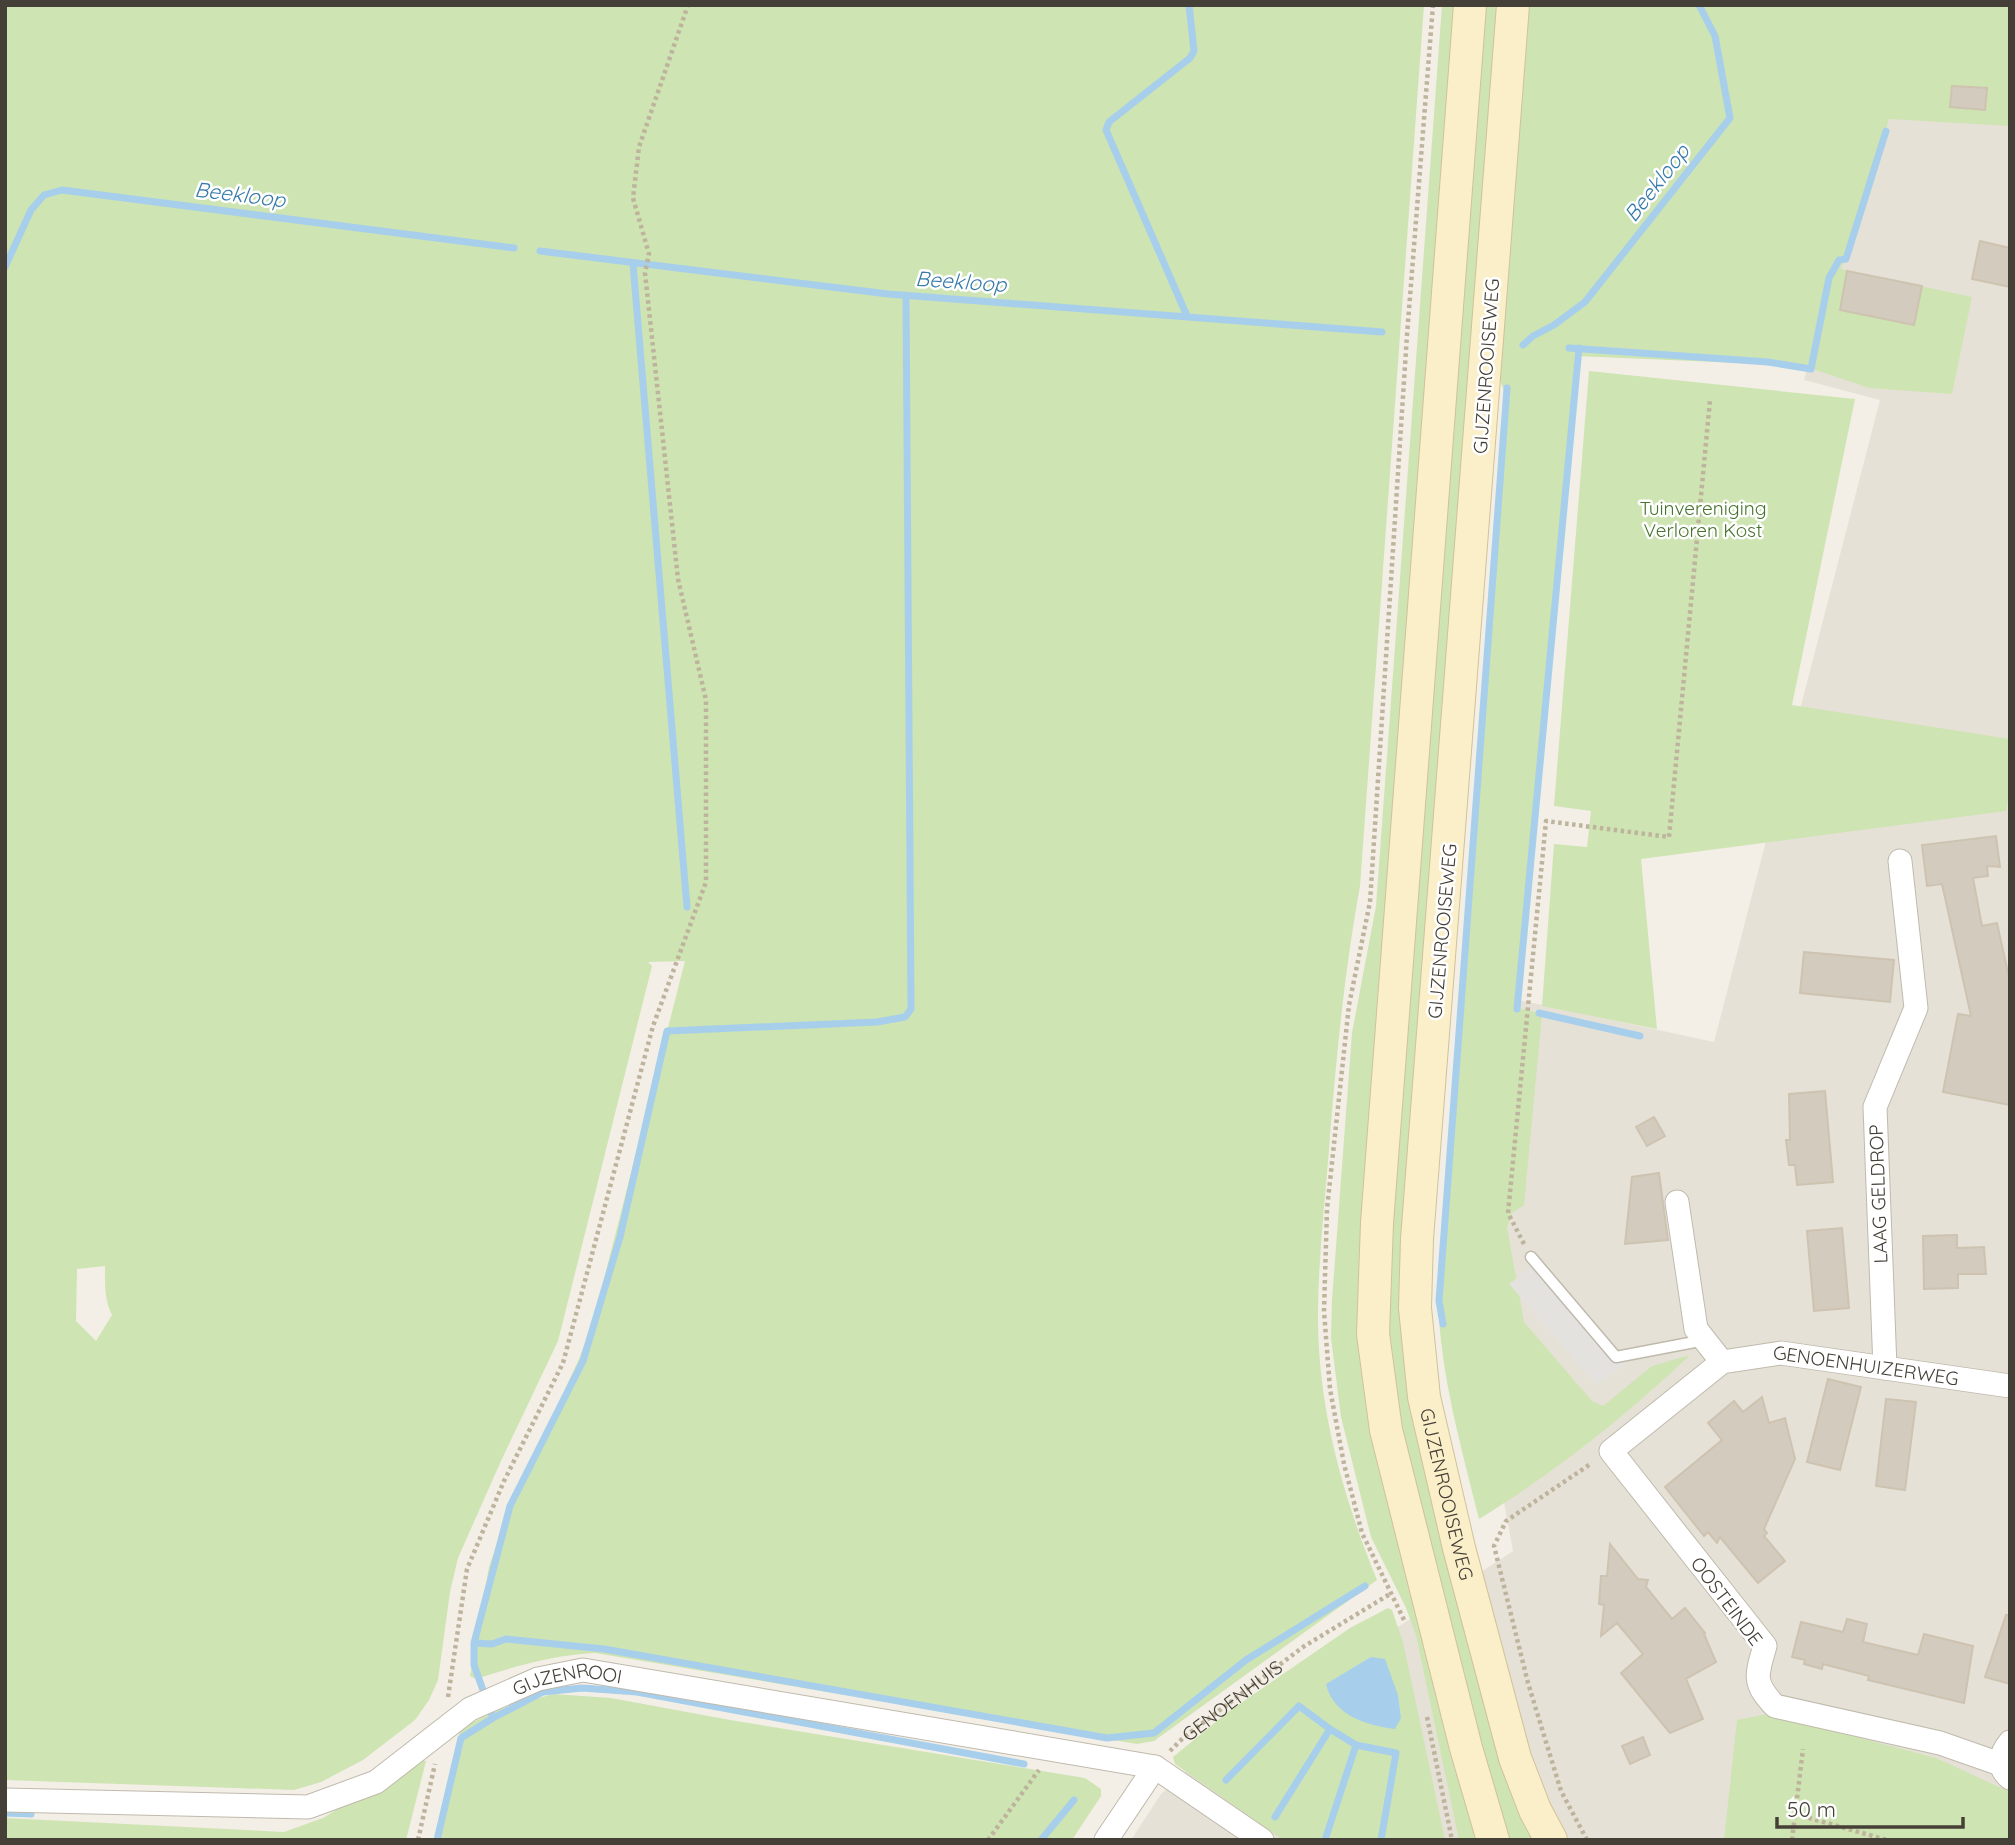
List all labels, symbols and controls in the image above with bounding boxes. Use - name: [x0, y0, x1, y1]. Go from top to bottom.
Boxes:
- water label: Beekloop: [1618, 137, 1695, 226]
- water label: Beekloop: [193, 176, 288, 213]
- water label: Beekloop: [915, 265, 1009, 297]
- street label: GIJZENROOISEWEG: [1468, 277, 1504, 455]
- park label: Tuinvereniging Verloren Kost: [1639, 496, 1767, 542]
- street label: GIJZENROOISEWEG: [1422, 842, 1462, 1020]
- street label: LAAG GELDROP: [1864, 1124, 1892, 1264]
- street label: GENOENHUIZERWEG: [1772, 1340, 1960, 1390]
- street label: GIJZENROOISEWEG: [1415, 1406, 1479, 1583]
- street label: OOSTEINDE: [1686, 1552, 1768, 1650]
- street label: GENOENHUIS: [1177, 1655, 1287, 1747]
- street label: GIJZENROOI: [508, 1657, 624, 1701]
- scale bar: [1777, 1786, 1962, 1830]
- text: 50 m: [1787, 1796, 1836, 1822]

